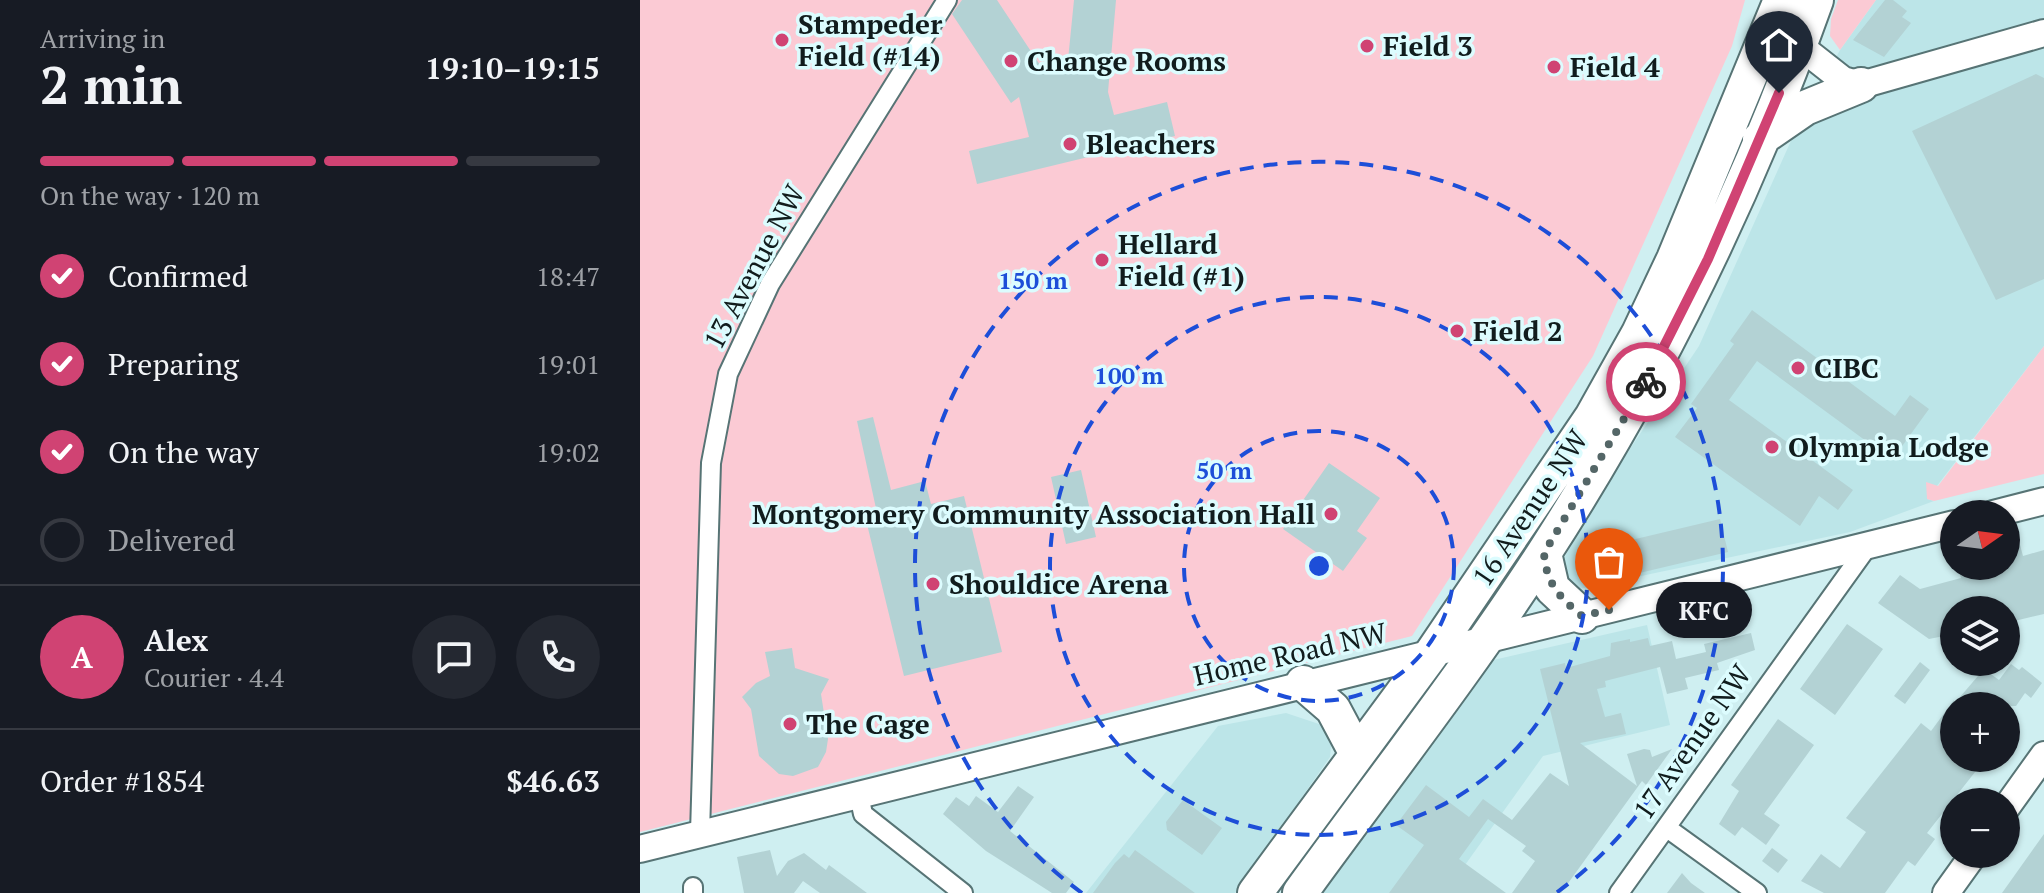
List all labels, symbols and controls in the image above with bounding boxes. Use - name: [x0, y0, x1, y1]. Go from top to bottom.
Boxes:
- place label: Stampeder Field (#14): [798, 5, 942, 74]
- pin: [1745, 11, 1813, 93]
- text: Arriving in: [40, 21, 165, 55]
- icon: home: [1757, 23, 1801, 67]
- place label: Field 3: [1383, 27, 1473, 64]
- marker: Stampeder Field (#14): [773, 31, 791, 49]
- marker: Field 3: [1358, 37, 1376, 55]
- place label: Change Rooms: [1027, 42, 1226, 79]
- text: 19:10–19:15: [425, 48, 600, 88]
- place label: Field 4: [1570, 48, 1660, 85]
- text: 2 min: [40, 50, 182, 119]
- marker: Change Rooms: [1002, 52, 1020, 70]
- marker: Field 4: [1545, 58, 1563, 76]
- place label: Bleachers: [1086, 125, 1215, 162]
- marker: Bleachers: [1061, 135, 1079, 153]
- street label: 13 Avenue NW: [695, 177, 813, 355]
- text: On the way · 120 m: [40, 178, 260, 212]
- place label: Hellard Field (#1): [1118, 225, 1245, 294]
- marker: Hellard Field (#1): [1093, 251, 1111, 269]
- icon: check: [40, 254, 84, 298]
- text: Confirmed: [108, 256, 248, 296]
- text: 18:47: [536, 259, 600, 293]
- text: 150 m: [998, 264, 1068, 296]
- place label: Field 2: [1473, 312, 1563, 349]
- marker: Field 2: [1448, 322, 1466, 340]
- icon: check: [40, 342, 84, 386]
- courier: [1606, 342, 1686, 422]
- text: Preparing: [108, 344, 239, 384]
- text: 19:01: [536, 347, 600, 381]
- place label: CIBC: [1814, 349, 1879, 386]
- text: 100 m: [1094, 359, 1164, 391]
- marker: CIBC: [1789, 359, 1807, 377]
- icon: bike: [1624, 360, 1668, 404]
- street label: 16 Avenue NW: [1464, 422, 1596, 593]
- place label: Olympia Lodge: [1788, 428, 1989, 465]
- icon: check: [40, 430, 84, 474]
- text: On the way: [108, 432, 259, 472]
- text: 19:02: [536, 435, 600, 469]
- marker: Olympia Lodge: [1763, 438, 1781, 456]
- text: 50 m: [1196, 454, 1252, 486]
- place label: Montgomery Community Association Hall: [752, 495, 1315, 532]
- north arrow: [1940, 500, 2020, 580]
- map controls: [1940, 500, 2020, 868]
- marker: Montgomery Community Association Hall: [1322, 505, 1340, 523]
- text: Delivered: [108, 520, 235, 560]
- pin: [1575, 528, 1643, 610]
- icon: bag: [1587, 540, 1631, 584]
- centre of rings: [1305, 552, 1333, 580]
- place label: Shouldice Arena: [949, 565, 1169, 602]
- marker: Shouldice Arena: [924, 575, 942, 593]
- callout: KFC: [1657, 582, 1753, 638]
- text: KFC: [1679, 593, 1729, 627]
- button: layers: [1940, 596, 2020, 676]
- street label: Home Road NW: [1190, 613, 1391, 694]
- button: chat: [412, 615, 496, 699]
- button: phone: [516, 615, 600, 699]
- text: Alex: [144, 620, 208, 660]
- text: A: [71, 637, 93, 677]
- street label: 17 Avenue NW: [1624, 656, 1759, 827]
- text: Courier · 4.4: [144, 660, 284, 694]
- button: +: [1940, 692, 2020, 772]
- place label: The Cage: [806, 705, 930, 742]
- marker: The Cage: [781, 715, 799, 733]
- text: Order #1854: [40, 761, 204, 801]
- text: $46.63: [506, 761, 600, 801]
- button: −: [1940, 788, 2020, 868]

